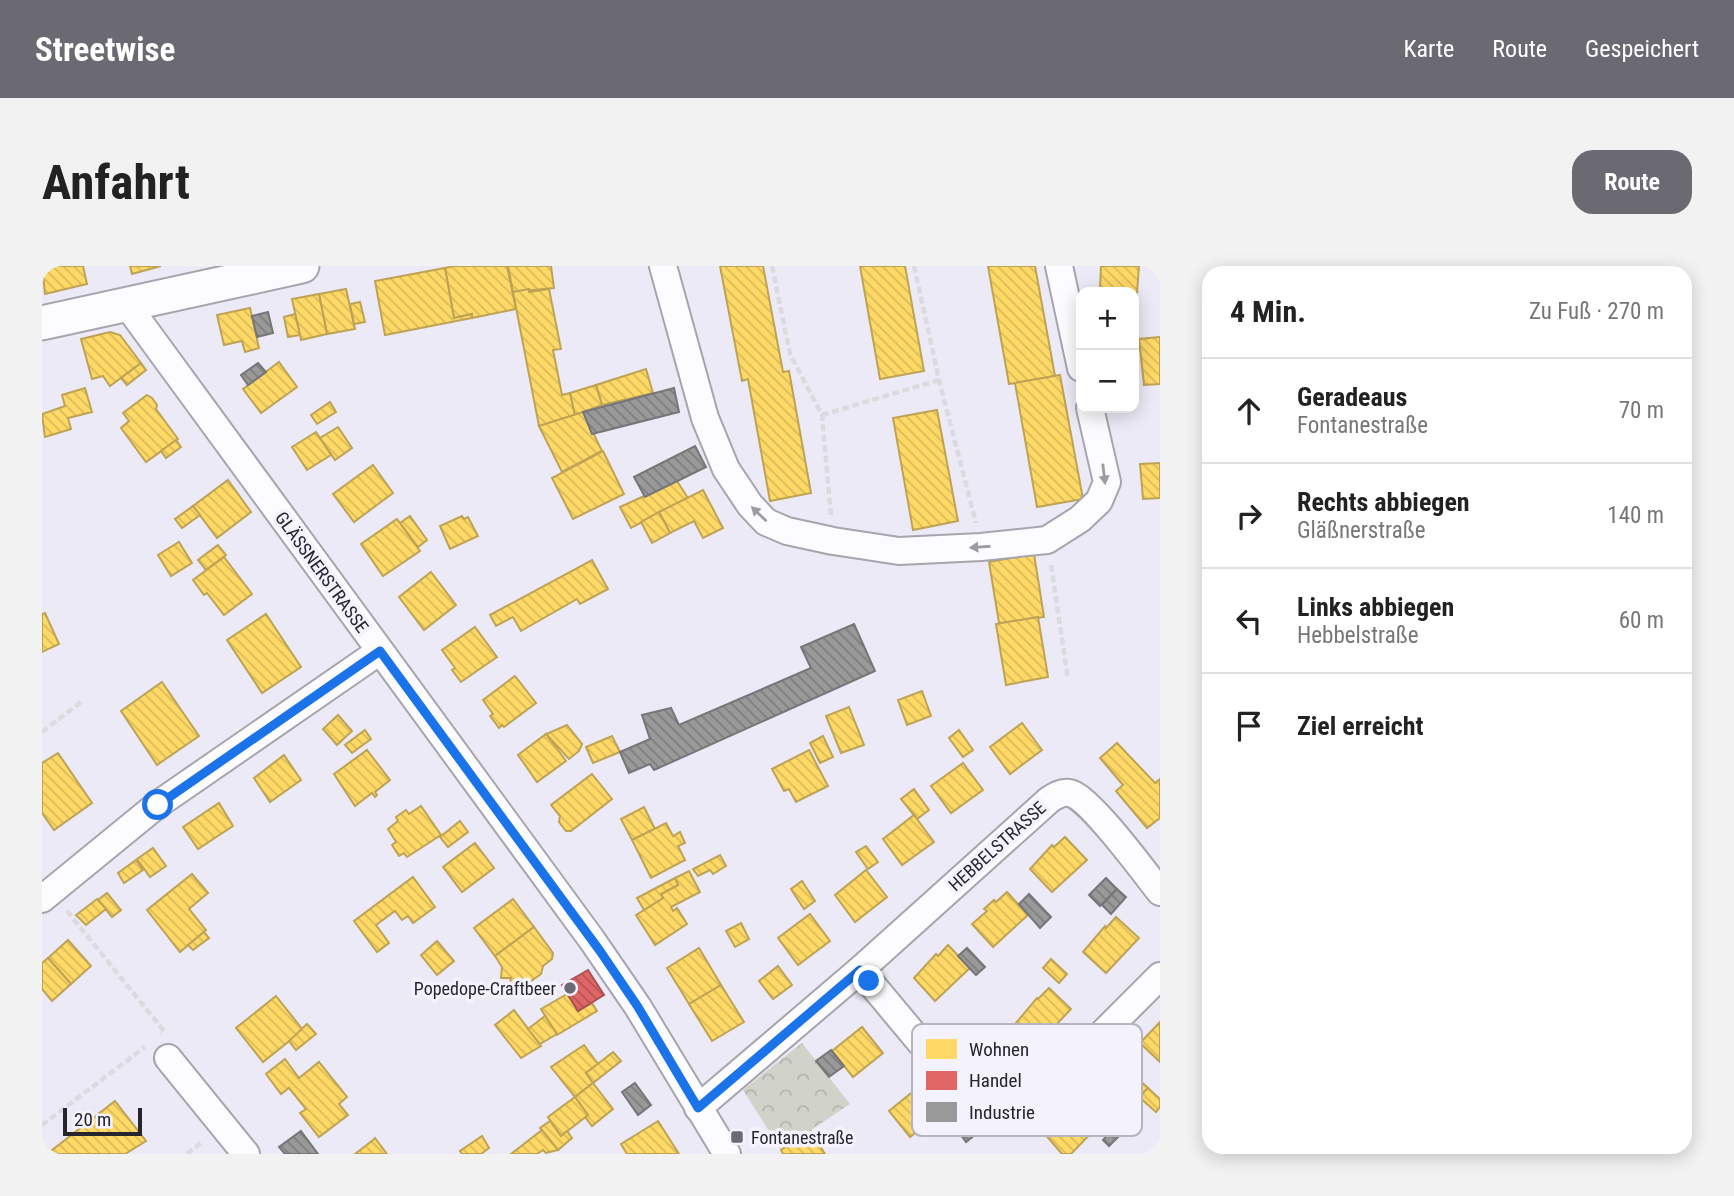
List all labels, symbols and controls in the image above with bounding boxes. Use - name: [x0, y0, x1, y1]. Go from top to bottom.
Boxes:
- text: Streetwise: [35, 30, 175, 69]
- text: Karte: [1404, 35, 1454, 63]
- text: Route: [1492, 35, 1547, 63]
- text: Gespeichert: [1585, 35, 1699, 63]
- button: Route: [1572, 150, 1692, 214]
- text: Anfahrt: [42, 154, 190, 211]
- map controls: [1076, 287, 1139, 413]
- button: +: [1076, 287, 1139, 350]
- text: 4 Min.: [1230, 294, 1306, 329]
- text: Zu Fuß · 270 m: [1529, 298, 1664, 325]
- button: −: [1076, 350, 1139, 413]
- text: Geradeaus: [1297, 382, 1407, 412]
- icon: ahead: [1230, 392, 1268, 430]
- text: 70 m: [1619, 397, 1664, 424]
- text: Fontanestraße: [1297, 412, 1428, 439]
- one-way arrow: [1098, 463, 1109, 485]
- text: Rechts abbiegen: [1297, 487, 1470, 517]
- icon: right: [1230, 497, 1268, 535]
- text: 140 m: [1607, 502, 1664, 529]
- one-way arrow: [751, 506, 768, 523]
- street label: GLÄSSNERSTRASSE: [271, 507, 373, 637]
- text: Gläßnerstraße: [1297, 517, 1425, 544]
- one-way arrow: [968, 542, 990, 553]
- text: Links abbiegen: [1297, 592, 1454, 622]
- icon: left: [1230, 602, 1268, 640]
- text: 60 m: [1619, 607, 1664, 634]
- text: Hebbelstraße: [1297, 622, 1418, 649]
- icon: arrive: [1230, 707, 1268, 745]
- text: Ziel erreicht: [1297, 711, 1423, 741]
- route start: [142, 789, 173, 820]
- street label: HEBBELSTRASSE: [944, 797, 1050, 895]
- route end: [853, 965, 884, 996]
- place label: Popedope-Craftbeer: [414, 978, 557, 999]
- marker: Popedope-Craftbeer: [562, 980, 578, 996]
- legend: [912, 1024, 1142, 1136]
- text: Wohnen: [969, 1038, 1029, 1061]
- text: Handel: [969, 1069, 1022, 1092]
- text: Industrie: [969, 1101, 1035, 1124]
- scale bar: [63, 1105, 142, 1137]
- text: 20 m: [74, 1108, 111, 1131]
- place label: Fontanestraße: [751, 1127, 853, 1148]
- marker: Fontanestraße: [729, 1129, 745, 1145]

